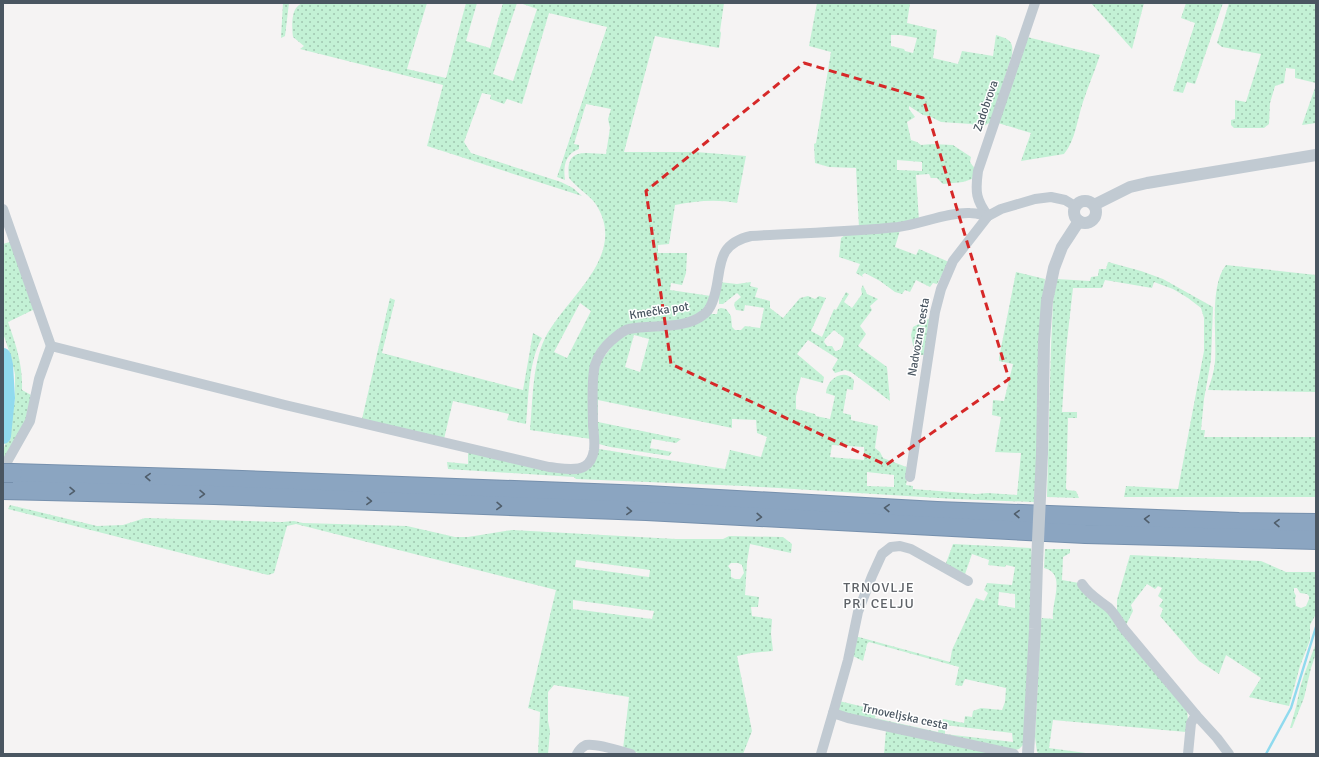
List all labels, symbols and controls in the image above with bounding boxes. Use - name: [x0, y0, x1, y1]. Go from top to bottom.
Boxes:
- street label: Zadobrova: [970, 78, 1002, 134]
- street label: Nadvozna cesta: [905, 296, 933, 378]
- street label: Kmečka pot: [628, 299, 690, 323]
- one-way arrow: [145, 473, 151, 481]
- one-way arrow: [69, 487, 75, 496]
- one-way arrow: [199, 490, 205, 499]
- one-way arrow: [366, 497, 372, 505]
- one-way arrow: [496, 502, 502, 510]
- one-way arrow: [884, 504, 890, 513]
- one-way arrow: [626, 506, 632, 515]
- one-way arrow: [1014, 510, 1020, 519]
- one-way arrow: [756, 513, 762, 522]
- one-way arrow: [1144, 515, 1150, 523]
- one-way arrow: [1274, 519, 1280, 527]
- district label: TRNOVLJE PRI CELJU: [843, 579, 915, 612]
- street label: Trnoveljska cesta: [861, 701, 949, 733]

